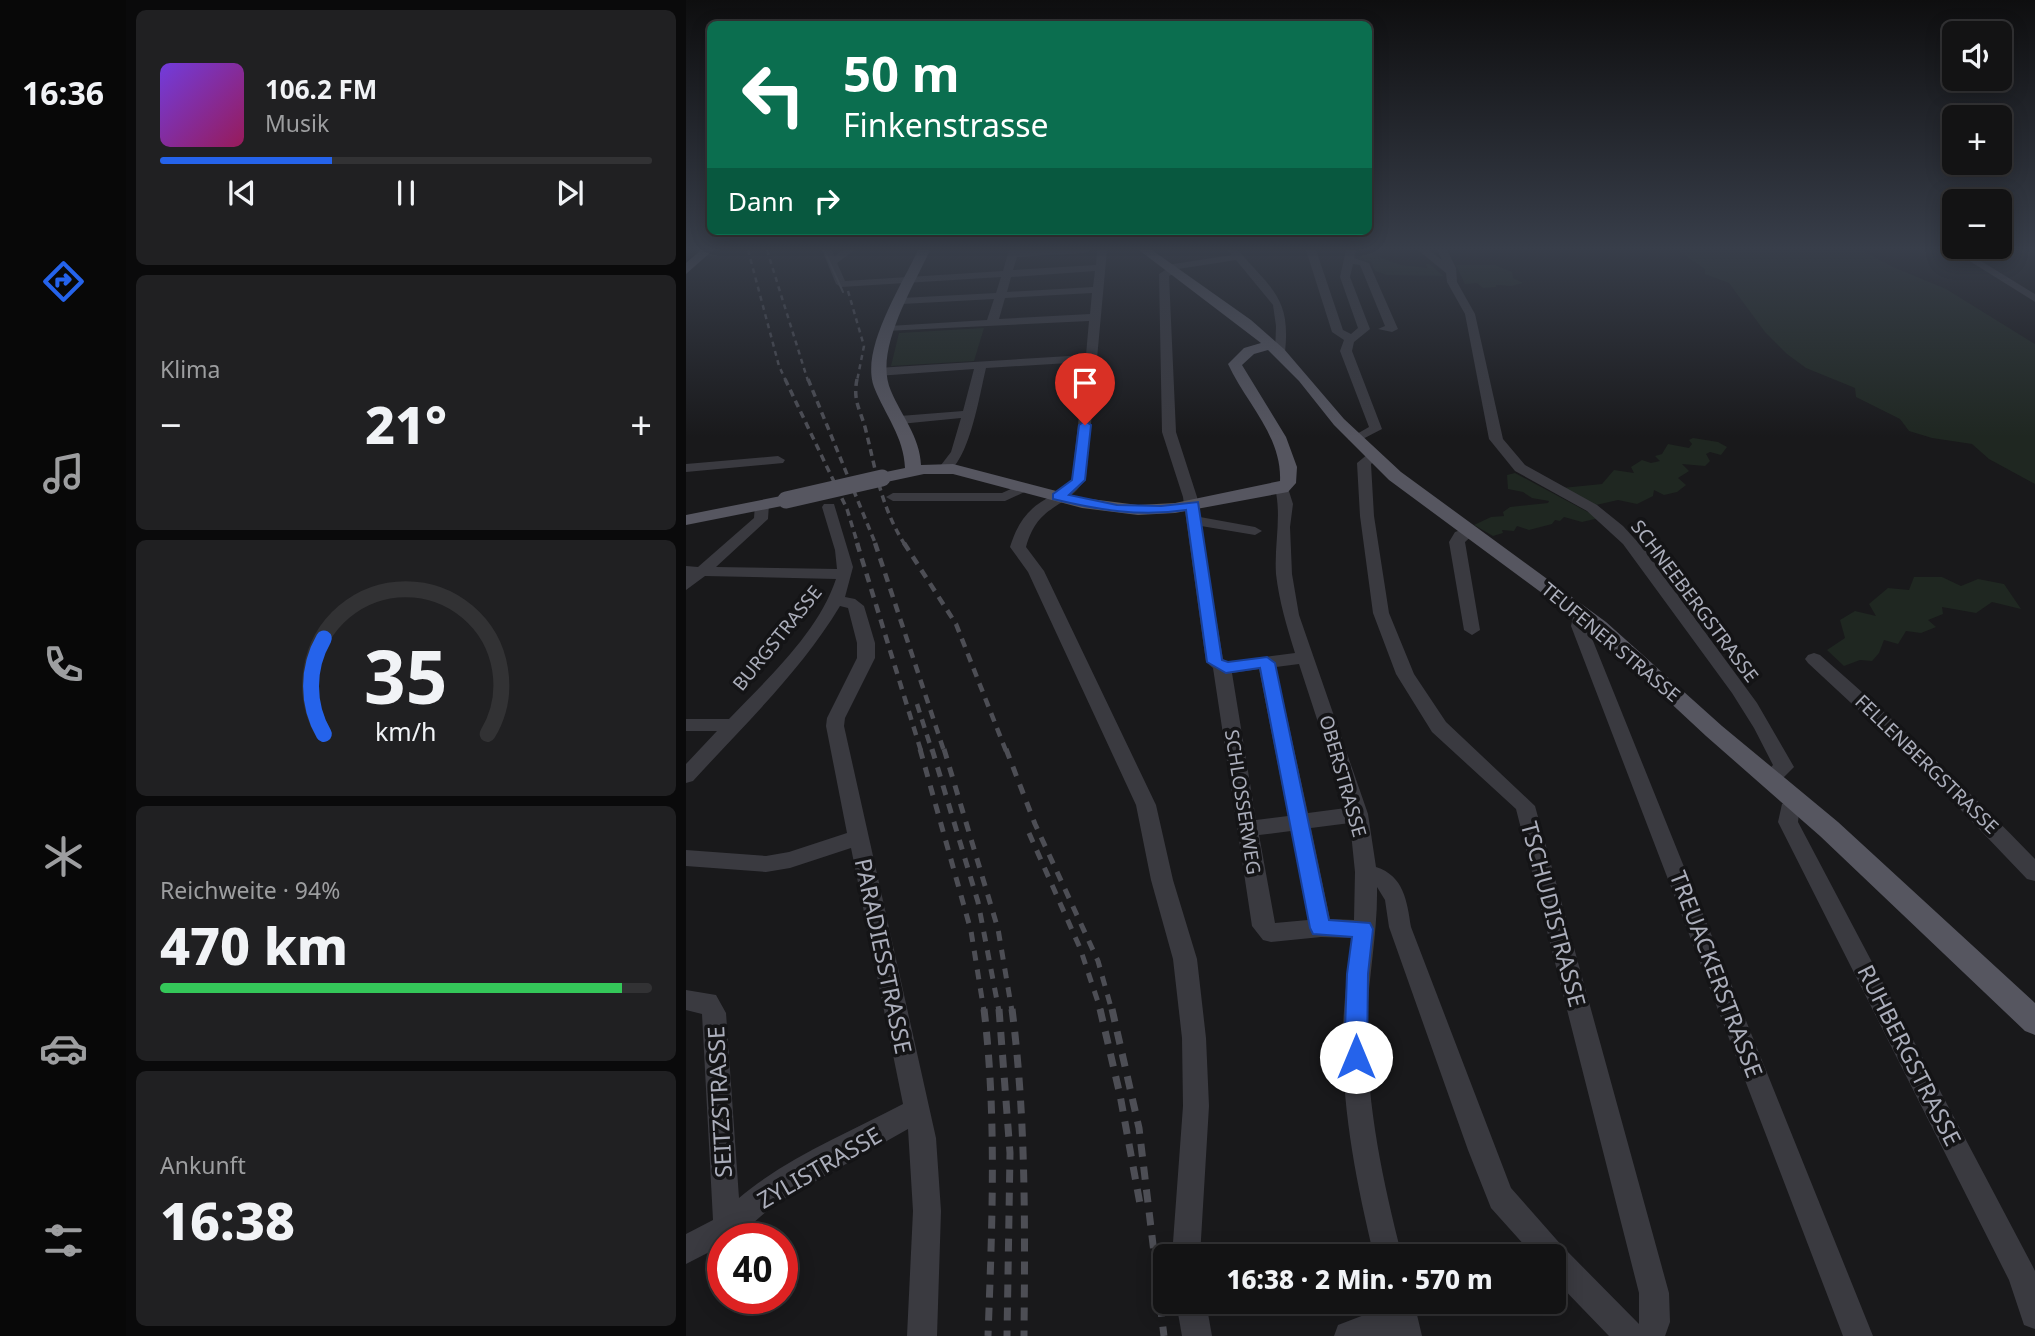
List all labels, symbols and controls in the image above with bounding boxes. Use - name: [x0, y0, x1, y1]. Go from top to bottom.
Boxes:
- map controls: [1942, 21, 2012, 259]
- button: sound: [1942, 21, 2012, 91]
- text: 50 m: [843, 40, 960, 106]
- icon: left: [728, 49, 819, 140]
- text: 16:36: [22, 71, 104, 114]
- text: 106.2 FM: [265, 71, 377, 107]
- text: Finkenstrasse: [843, 103, 1049, 146]
- button: +: [1942, 105, 2012, 175]
- text: Musik: [265, 107, 329, 139]
- icon: previous: [223, 174, 261, 212]
- icon: pause: [387, 174, 425, 212]
- icon: next: [551, 174, 589, 212]
- icon: right: [808, 182, 846, 220]
- text: Dann: [728, 183, 794, 219]
- button: −: [1942, 189, 2012, 259]
- icon: directions: [39, 257, 88, 306]
- text: Klima: [160, 353, 221, 385]
- pin: [1055, 353, 1115, 425]
- icon: arrive: [1066, 364, 1104, 402]
- text: 21°: [365, 388, 447, 459]
- text: −: [160, 398, 182, 450]
- text: +: [630, 398, 652, 450]
- icon: music: [39, 449, 88, 498]
- street label: SCHNEEBERGSTRASSE: [1625, 514, 1765, 688]
- street label: TEUFENER STRASSE: [1536, 576, 1686, 708]
- street label: BURGSTRASSE: [727, 580, 827, 696]
- text: 35: [364, 626, 448, 725]
- icon: phone: [39, 640, 88, 689]
- street label: FELLENBERGSTRASSE: [1850, 689, 2004, 839]
- street label: OBERSTRASSE: [1313, 712, 1373, 840]
- text: km/h: [375, 714, 437, 748]
- street label: SCHLOSSERWEG: [1219, 728, 1267, 876]
- street label: TSCHUDISTRASSE: [1514, 818, 1594, 1010]
- icon: climate: [39, 832, 88, 881]
- street label: PARADIESSTRASSE: [848, 855, 920, 1057]
- street label: TREUACKERSTRASSE: [1663, 866, 1771, 1082]
- text: Reichweite · 94%: [160, 874, 340, 906]
- text: 470 km: [160, 909, 348, 980]
- street label: RUHBERGSTRASSE: [1850, 959, 1970, 1151]
- position arrow: [1319, 1020, 1393, 1094]
- icon: car: [39, 1024, 88, 1073]
- street label: SEITZSTRASSE: [699, 1025, 739, 1179]
- street label: ZYLISTRASSE: [751, 1119, 887, 1215]
- text: Ankunft: [160, 1149, 246, 1181]
- text: 16:38: [160, 1184, 295, 1255]
- icon: filters: [39, 1216, 88, 1265]
- speed limit sign: 40: [707, 1223, 798, 1314]
- text: 16:38 · 2 Min. · 570 m: [1226, 1261, 1493, 1297]

